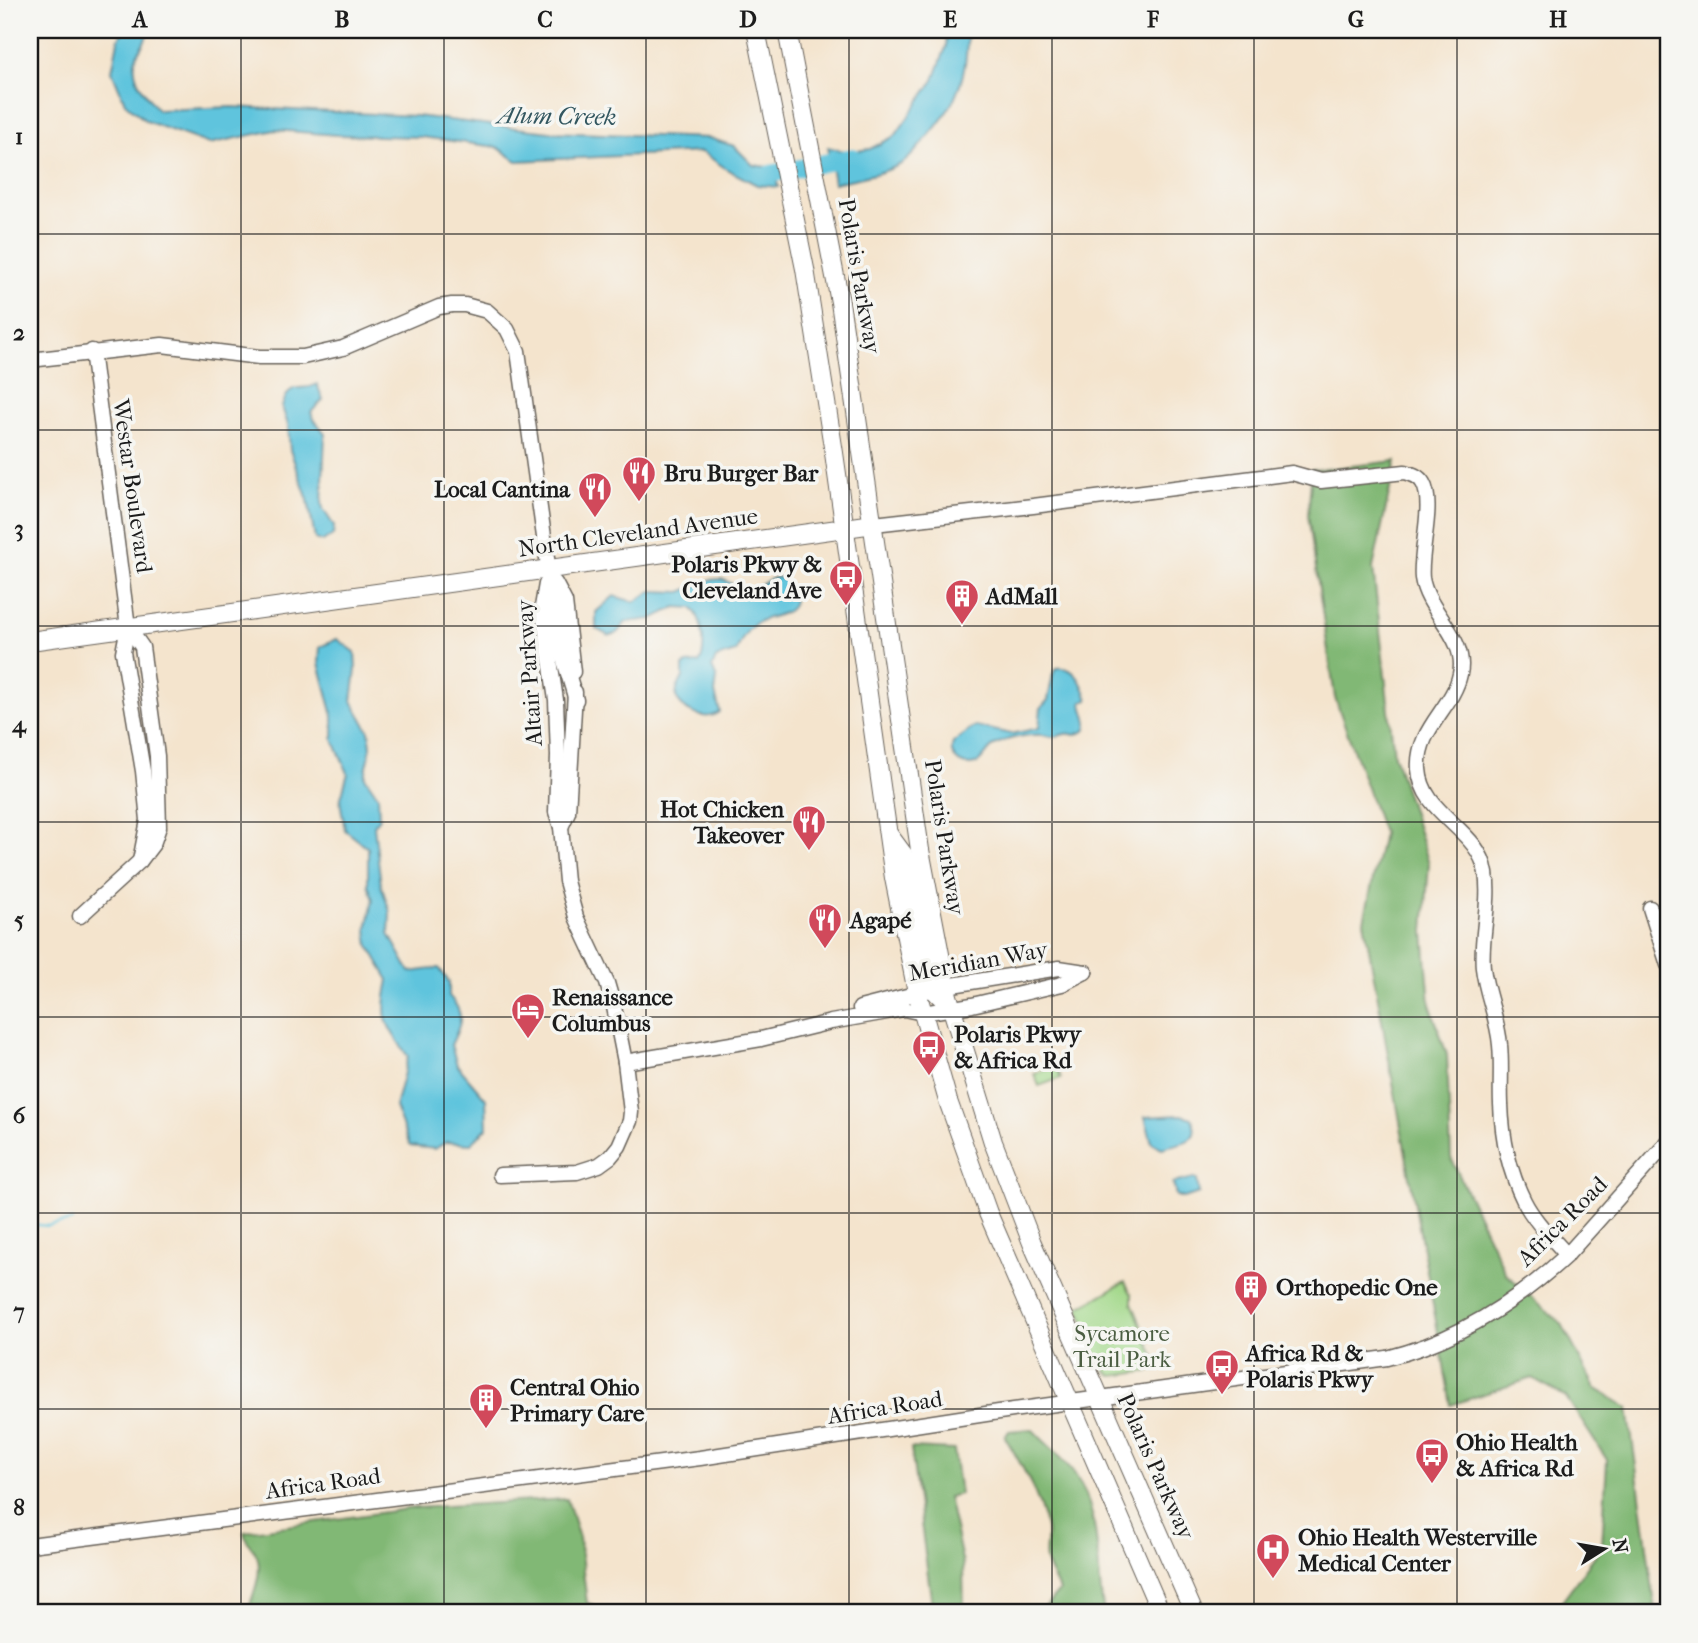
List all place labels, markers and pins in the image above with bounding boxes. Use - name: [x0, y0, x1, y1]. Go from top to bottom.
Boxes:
- restaurant icon: Bru Burger Bar: [620, 454, 658, 503]
- place label: Bru Burger Bar: [664, 460, 819, 487]
- restaurant icon: Local Cantina: [576, 470, 614, 519]
- place label: Local Cantina: [434, 476, 571, 503]
- place label: Polaris Pkwy & Cleveland Ave: [671, 551, 823, 604]
- bus stop icon: Polaris Pkwy & Cleveland Ave: [827, 558, 865, 607]
- building icon: AdMall: [943, 577, 981, 626]
- place label: AdMall: [984, 583, 1058, 610]
- place label: Hot Chicken Takeover: [660, 796, 785, 849]
- restaurant icon: Hot Chicken Takeover: [790, 803, 828, 852]
- restaurant icon: Agapé: [806, 901, 844, 950]
- place label: Agapé: [848, 907, 912, 934]
- place label: Renaissance Columbus: [552, 984, 674, 1037]
- hotel icon: Renaissance Columbus: [509, 991, 547, 1040]
- place label: Polaris Pkwy & Africa Rd: [954, 1021, 1083, 1074]
- bus stop icon: Polaris Pkwy & Africa Rd: [910, 1028, 948, 1077]
- building icon: Orthopedic One: [1232, 1268, 1270, 1317]
- place label: Orthopedic One: [1276, 1274, 1438, 1301]
- place label: Africa Rd & Polaris Pkwy: [1244, 1340, 1375, 1393]
- bus stop icon: Africa Rd & Polaris Pkwy: [1203, 1347, 1241, 1396]
- place label: Central Ohio Primary Care: [510, 1374, 645, 1427]
- building icon: Central Ohio Primary Care: [467, 1381, 505, 1430]
- place label: Ohio Health & Africa Rd: [1456, 1429, 1579, 1482]
- bus stop icon: Ohio Health & Africa Rd: [1413, 1436, 1451, 1485]
- place label: Ohio Health Westerville Medical Center: [1298, 1524, 1538, 1577]
- hospital icon: Ohio Health Westerville Medical Center: [1254, 1531, 1292, 1580]

